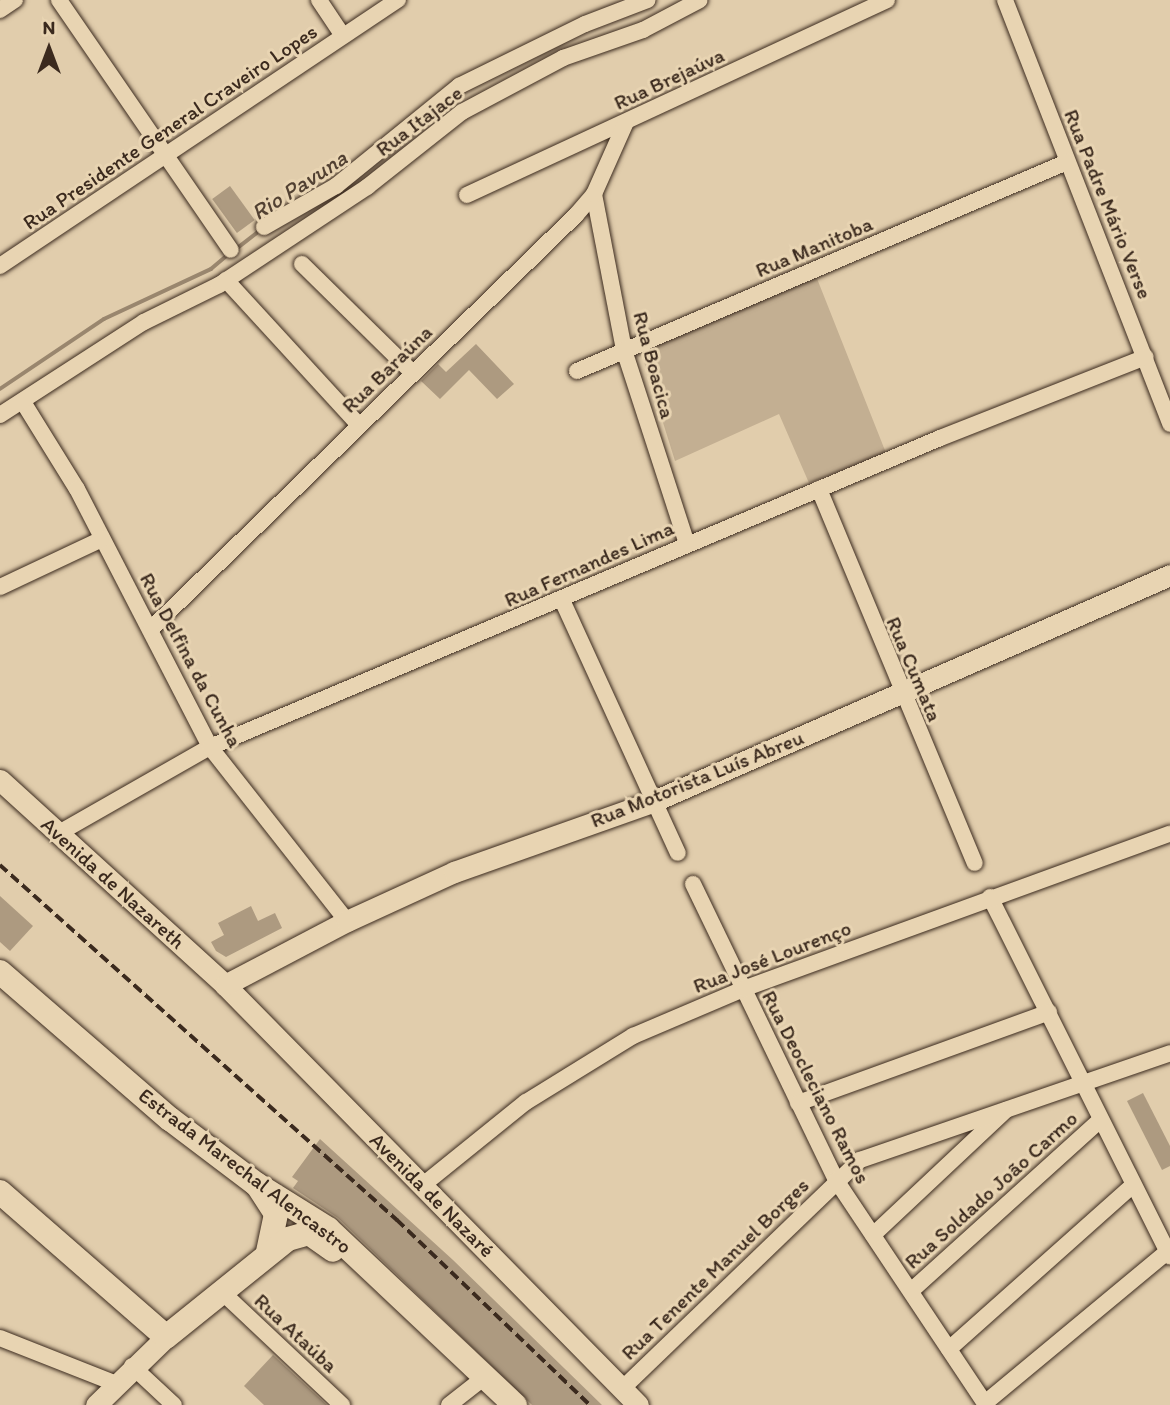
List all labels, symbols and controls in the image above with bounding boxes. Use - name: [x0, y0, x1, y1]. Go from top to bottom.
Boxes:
- north arrow: [14, 14, 84, 84]
- text: N: [43, 16, 55, 39]
- street label: Rua Presidente General Craveiro Lopes: [18, 19, 322, 235]
- street label: Rua Brejaúva: [610, 42, 728, 116]
- street label: Rua Itajace: [371, 80, 467, 162]
- street label: Rua Padre Mário Verse: [1059, 106, 1157, 302]
- water label: Rio Pavuna: [246, 144, 352, 226]
- street label: Rua Manitoba: [752, 211, 876, 283]
- street label: Rua Boacica: [628, 309, 680, 421]
- street label: Rua Baraúna: [336, 320, 438, 418]
- street label: Rua Fernandes Lima: [501, 516, 677, 612]
- street label: Rua Delfina da Cunha: [134, 568, 248, 752]
- street label: Rua Cumata: [881, 613, 947, 725]
- street label: Rua Motorista Luís Abreu: [587, 725, 807, 833]
- street label: Avenida de Nazareth: [36, 812, 190, 954]
- street label: Rua José Lourenço: [689, 915, 855, 999]
- street label: Rua Deocleciano Ramos: [756, 986, 876, 1188]
- street label: Estrada Marechal Alencastro: [134, 1083, 356, 1259]
- street label: Rua Soldado João Carmo: [900, 1106, 1082, 1274]
- street label: Avenida de Nazaré: [364, 1127, 500, 1263]
- street label: Rua Tenente Manuel Borges: [617, 1173, 813, 1365]
- street label: Rua Ataúba: [249, 1288, 343, 1378]

